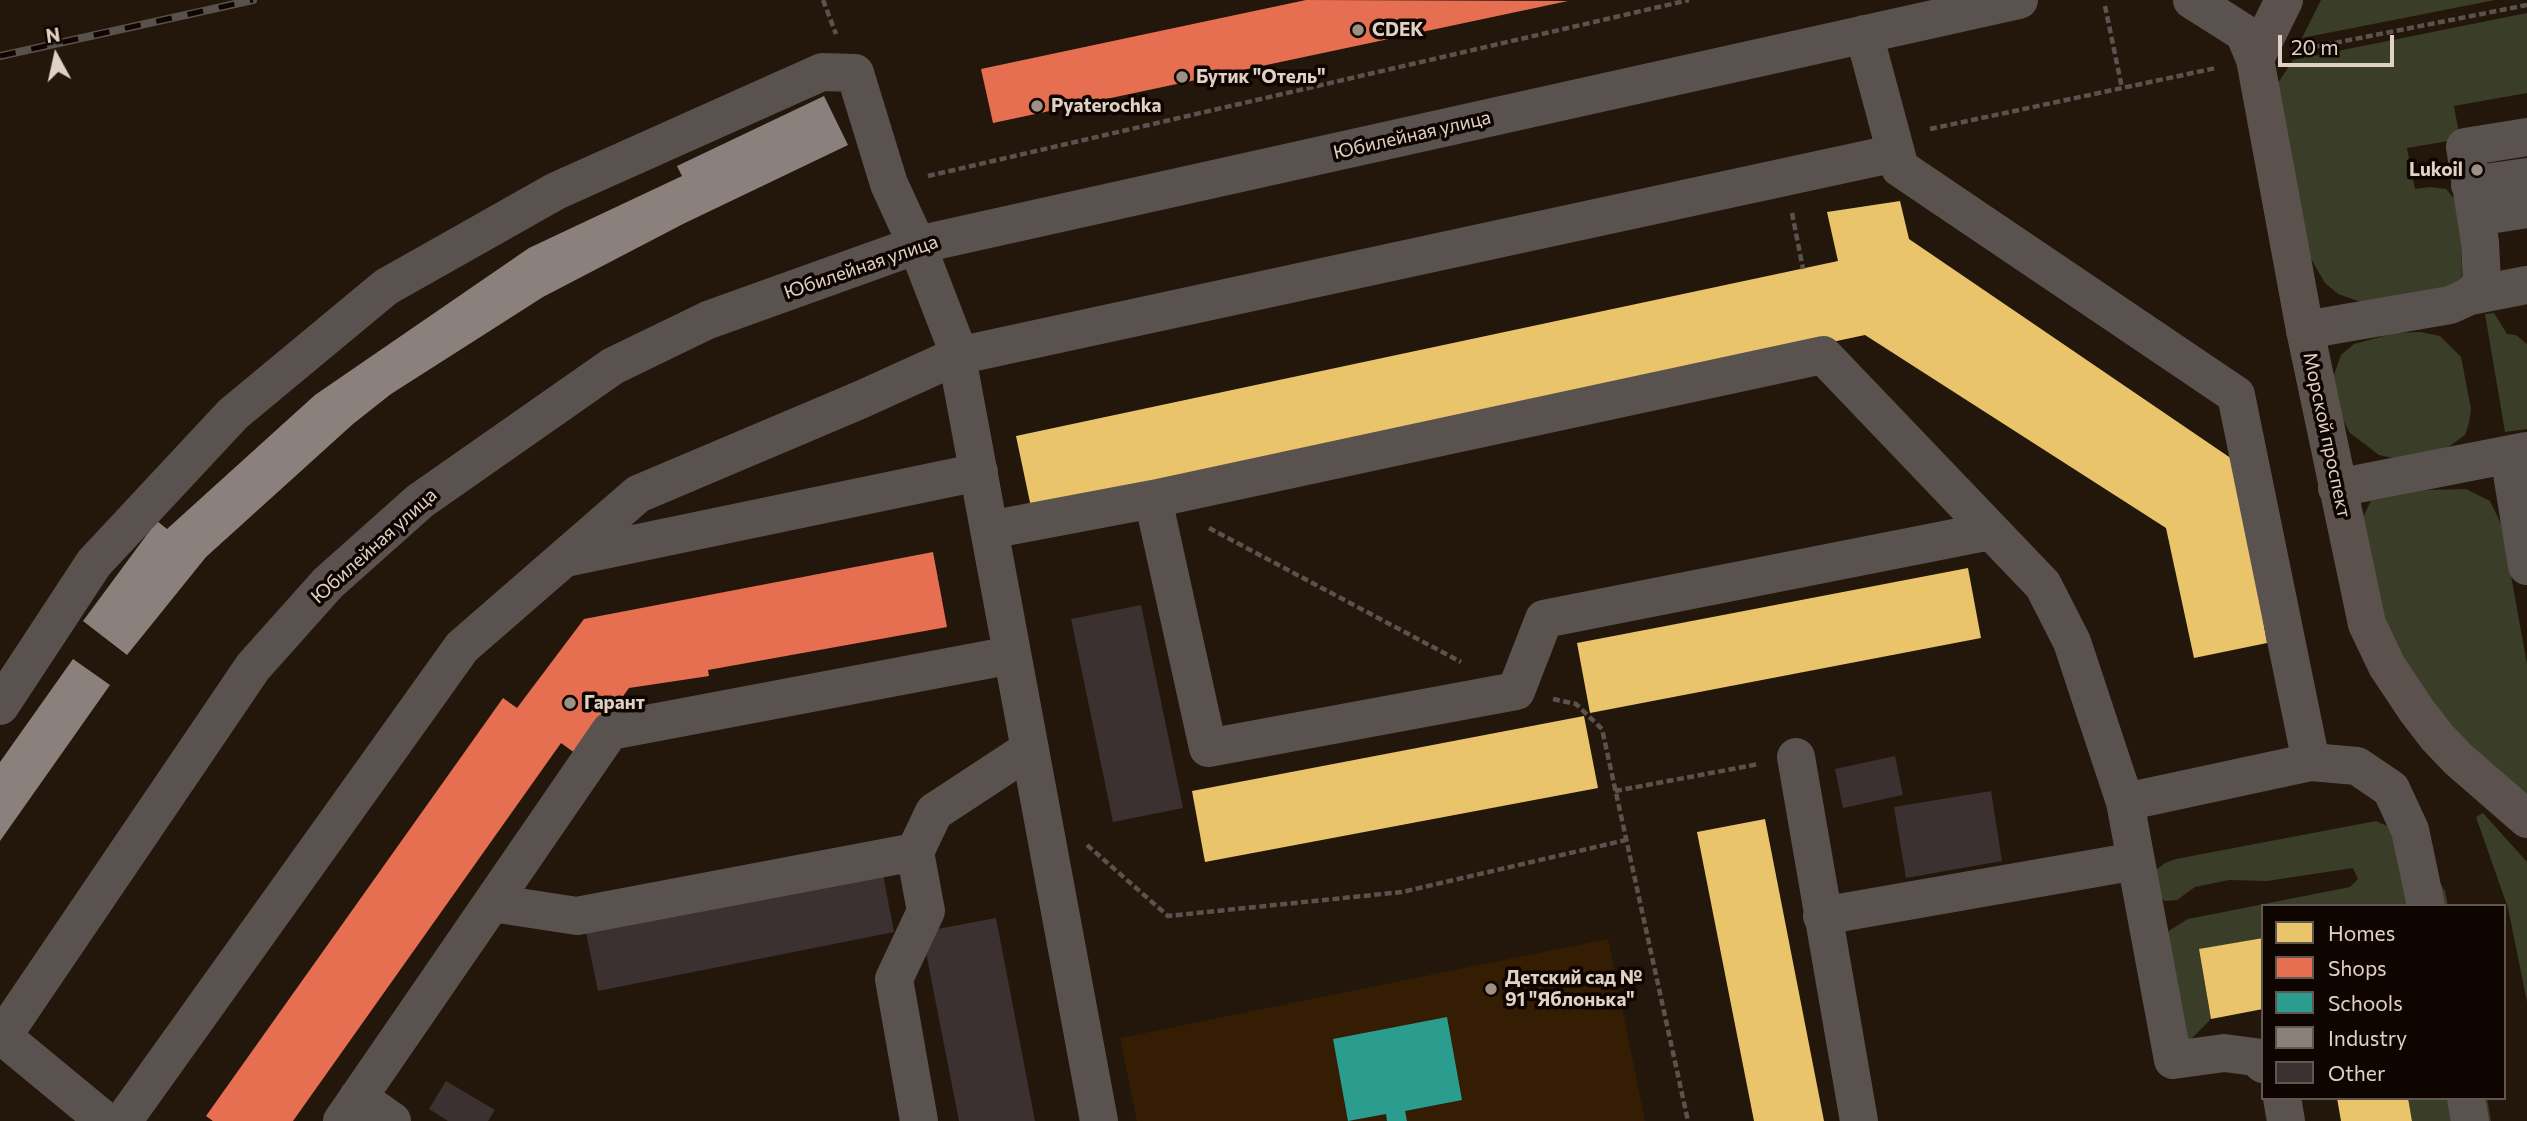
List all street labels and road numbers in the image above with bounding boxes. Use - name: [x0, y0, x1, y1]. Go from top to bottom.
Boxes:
- street label: Юбилейная улица: [1331, 106, 1493, 164]
- street label: Юбилейная улица: [781, 230, 941, 304]
- street label: Морской проспект: [2298, 350, 2356, 520]
- street label: Юбилейная улица: [306, 484, 442, 608]

